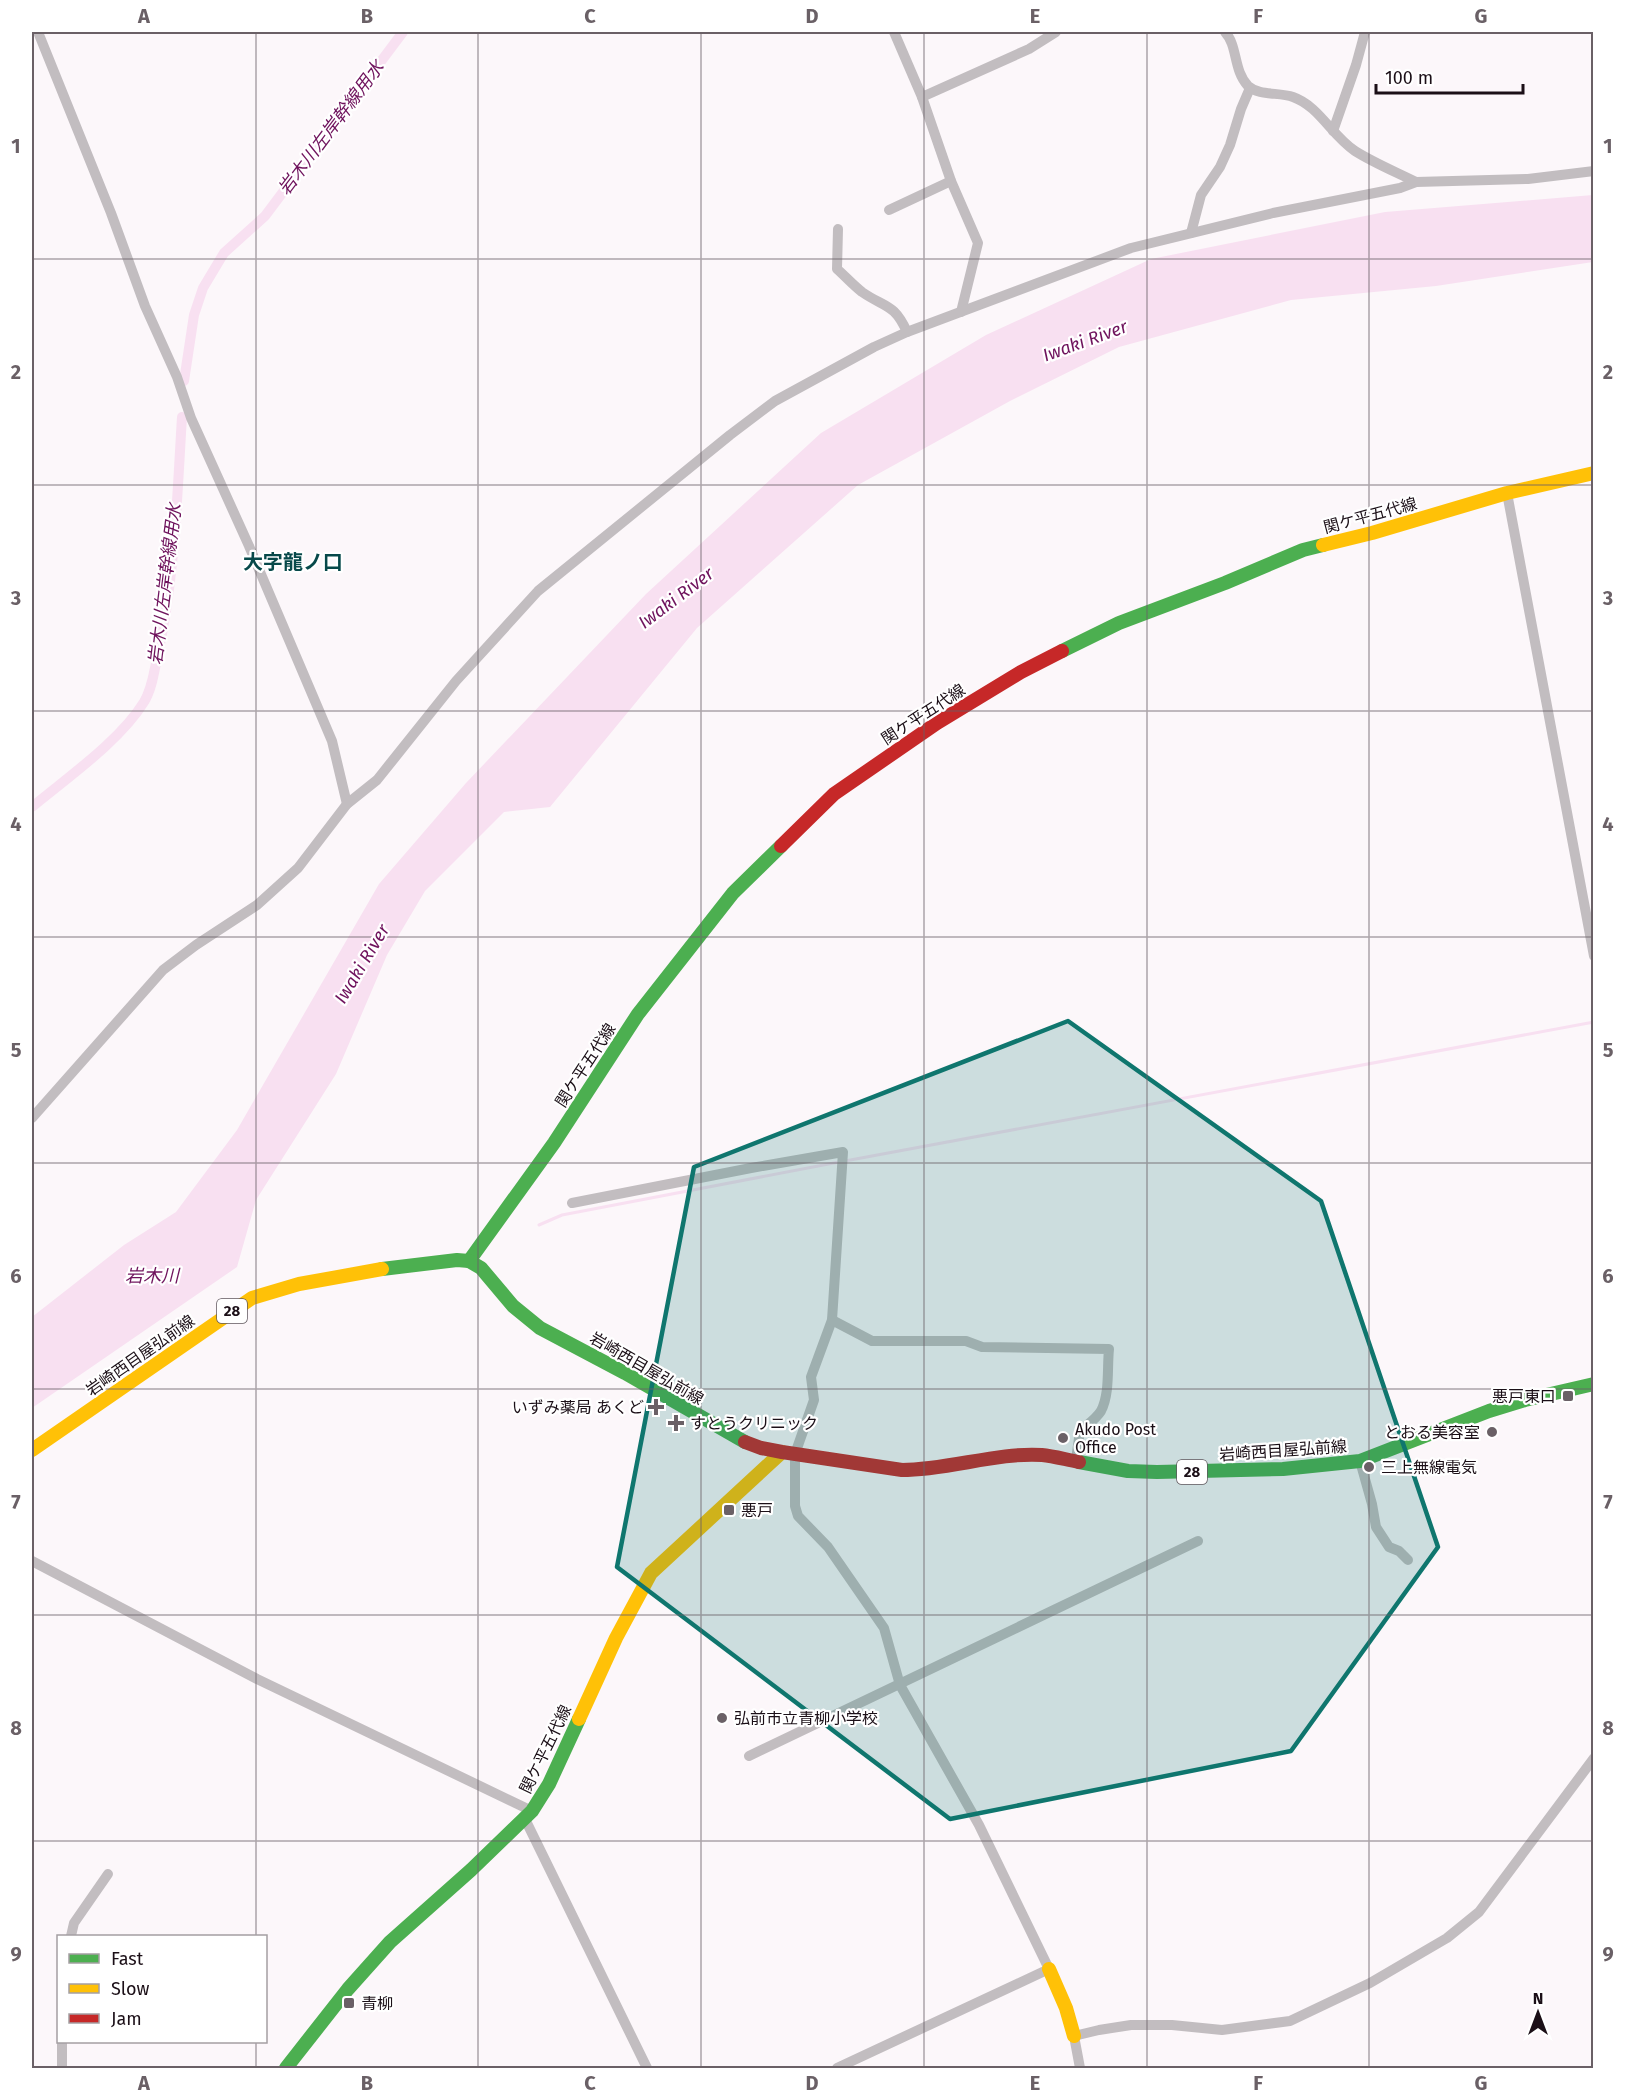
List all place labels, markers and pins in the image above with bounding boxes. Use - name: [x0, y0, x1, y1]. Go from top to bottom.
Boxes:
- place label: 悪戸東口: [1492, 1387, 1556, 1406]
- marker: 悪戸東口: [1561, 1389, 1575, 1403]
- place label: いずみ薬局 あくど: [512, 1398, 644, 1417]
- marker: いずみ薬局 あくど: [649, 1400, 663, 1414]
- marker: すとうクリニック: [667, 1414, 685, 1432]
- place label: すとうクリニック: [690, 1414, 818, 1433]
- place label: Akudo Post Office: [1075, 1420, 1156, 1457]
- place label: とおる美容室: [1384, 1423, 1480, 1442]
- marker: とおる美容室: [1485, 1425, 1499, 1439]
- marker: Akudo Post Office: [1056, 1431, 1070, 1445]
- place label: 三上無線電気: [1381, 1458, 1477, 1477]
- marker: 三上無線電気: [1362, 1460, 1376, 1474]
- place label: 悪戸: [741, 1501, 773, 1520]
- marker: 悪戸: [722, 1503, 736, 1517]
- place label: 弘前市立青柳小学校: [734, 1709, 878, 1728]
- marker: 弘前市立青柳小学校: [715, 1711, 729, 1725]
- place label: 青柳: [361, 1994, 393, 2013]
- marker: 青柳: [342, 1996, 356, 2010]

